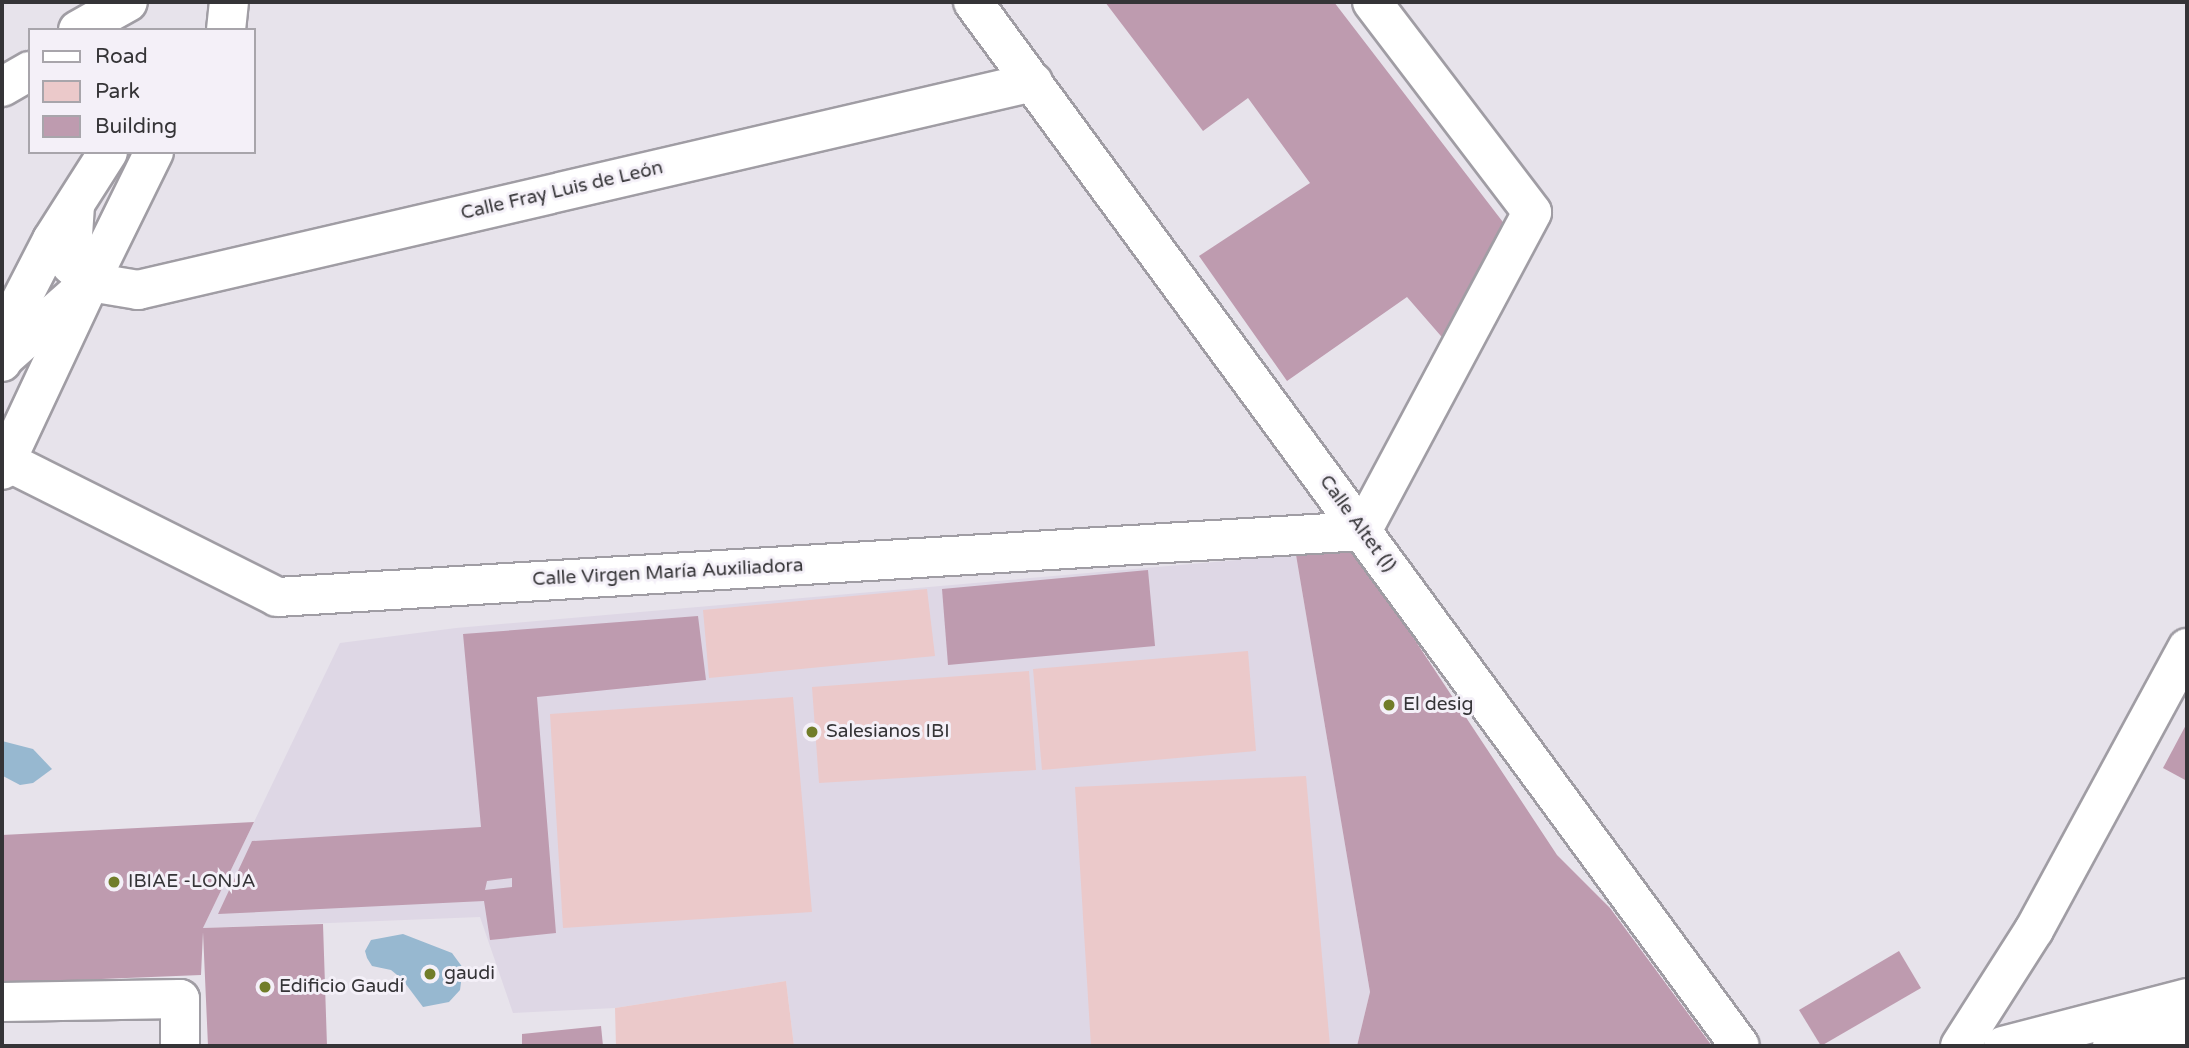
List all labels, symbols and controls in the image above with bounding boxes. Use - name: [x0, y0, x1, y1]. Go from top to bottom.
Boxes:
- legend: [28, 28, 256, 154]
- text: Road: [95, 44, 148, 69]
- text: Park: [95, 79, 140, 104]
- text: Building: [95, 114, 177, 139]
- street label: Calle Fray Luis de León: [459, 157, 665, 225]
- street label: Calle Altet (l): [1314, 471, 1400, 577]
- street label: Calle Virgen María Auxiliadora: [532, 555, 804, 591]
- place label: El desig: [1403, 694, 1473, 716]
- marker: El desig: [1381, 697, 1397, 713]
- place label: Salesianos IBI: [826, 721, 950, 743]
- marker: Salesianos IBI: [804, 724, 820, 740]
- place label: IBIAE -LONJA: [128, 871, 256, 893]
- marker: IBIAE -LONJA: [106, 874, 122, 890]
- place label: gaudi: [444, 963, 495, 985]
- marker: gaudi: [422, 966, 438, 982]
- place label: Edificio Gaudí: [279, 976, 404, 998]
- marker: Edificio Gaudí: [257, 979, 273, 995]

